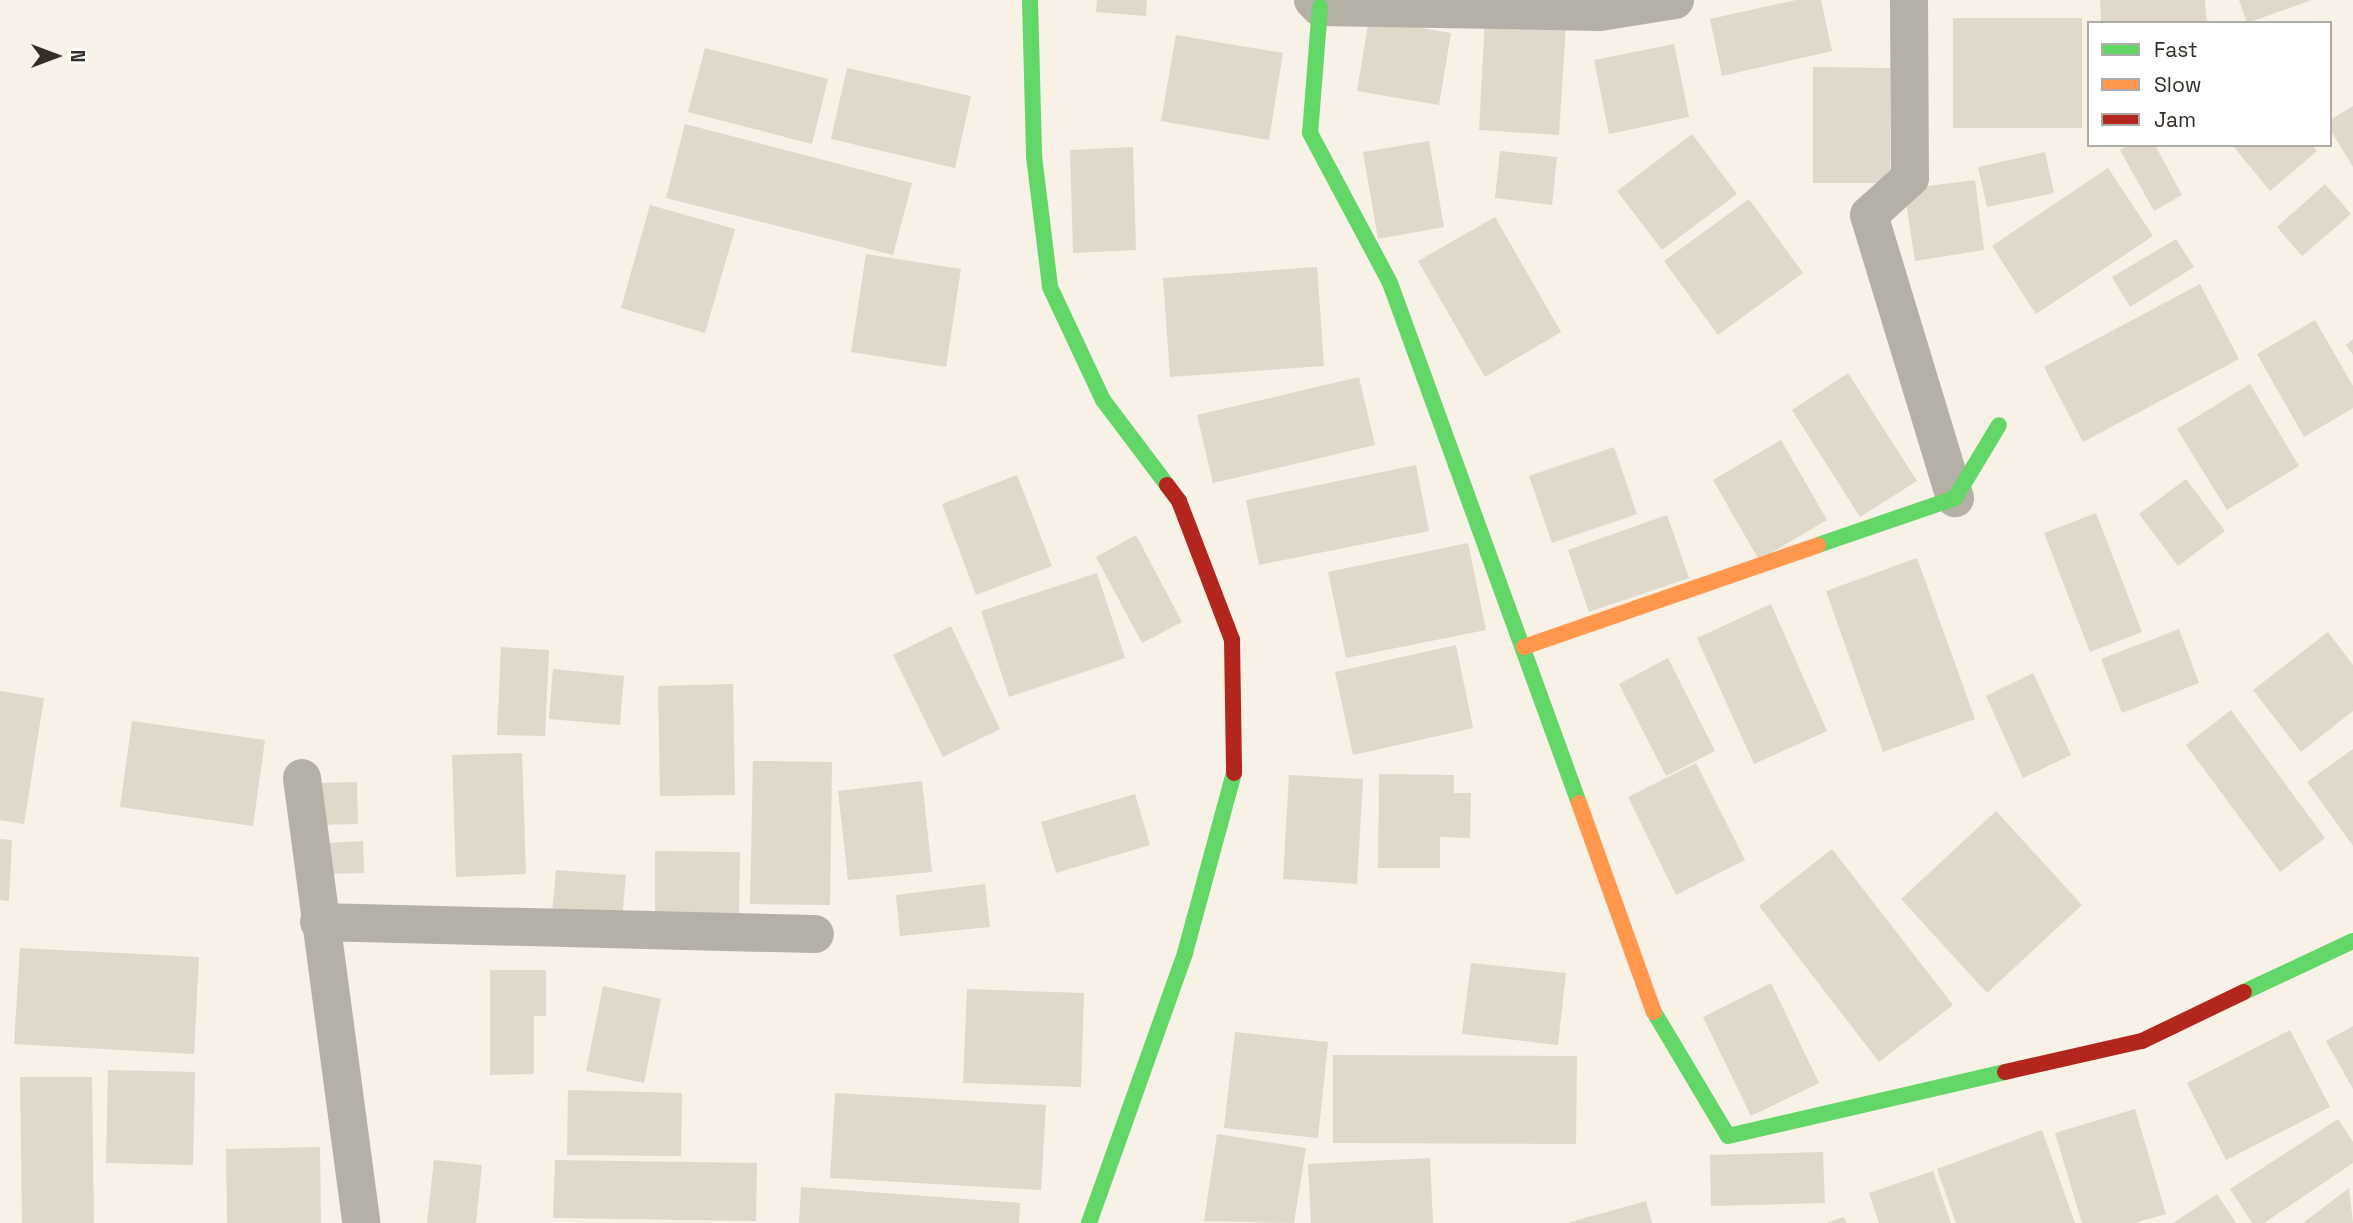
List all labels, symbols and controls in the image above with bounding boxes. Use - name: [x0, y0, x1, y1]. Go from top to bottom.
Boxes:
- north arrow: [21, 21, 91, 91]
- legend: [2087, 21, 2332, 147]
- text: Fast: [2154, 36, 2198, 63]
- text: N: [65, 50, 90, 62]
- text: Slow: [2154, 71, 2202, 98]
- text: Jam: [2154, 106, 2196, 133]

